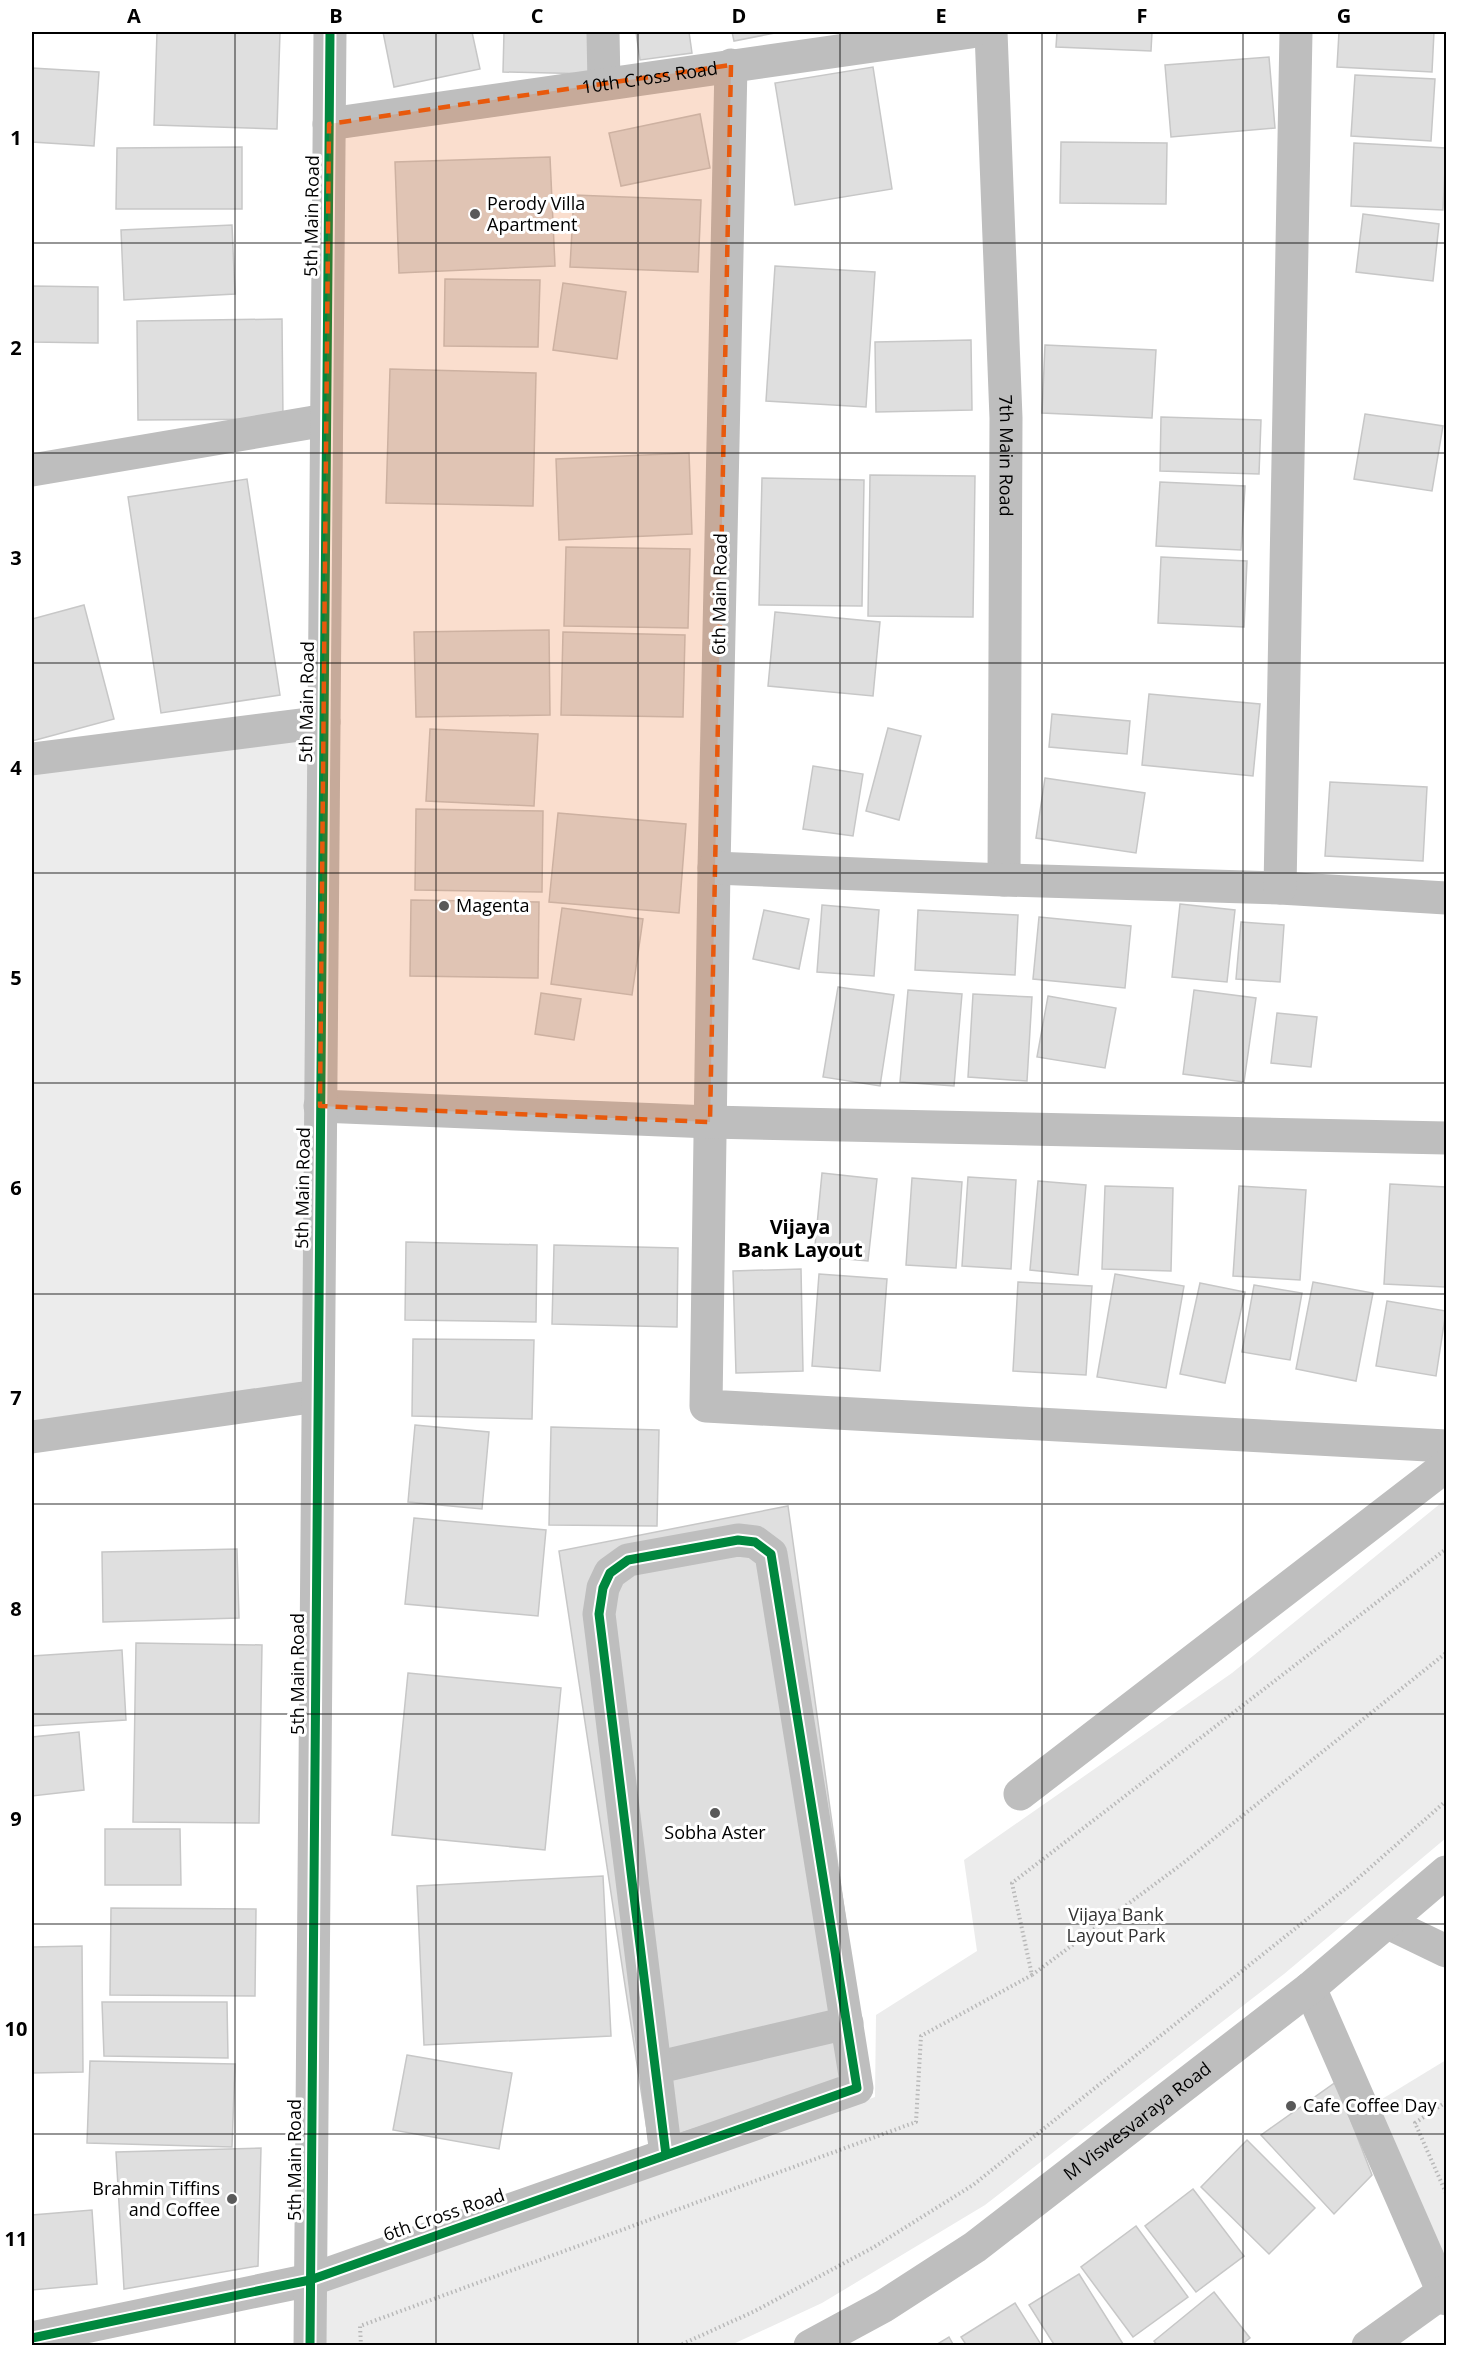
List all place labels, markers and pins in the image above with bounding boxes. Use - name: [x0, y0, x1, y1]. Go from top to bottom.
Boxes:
- place label: Perody Villa Apartment: [487, 191, 585, 236]
- marker: Perody Villa Apartment: [468, 207, 482, 221]
- place label: Magenta: [456, 893, 530, 917]
- marker: Magenta: [437, 899, 451, 913]
- marker: Sobha Aster: [708, 1806, 722, 1820]
- place label: Sobha Aster: [664, 1820, 766, 1844]
- place label: Cafe Coffee Day: [1303, 2093, 1437, 2117]
- marker: Cafe Coffee Day: [1284, 2099, 1298, 2113]
- place label: Brahmin Tiffins and Coffee: [92, 2176, 220, 2221]
- marker: Brahmin Tiffins and Coffee: [225, 2192, 239, 2206]

